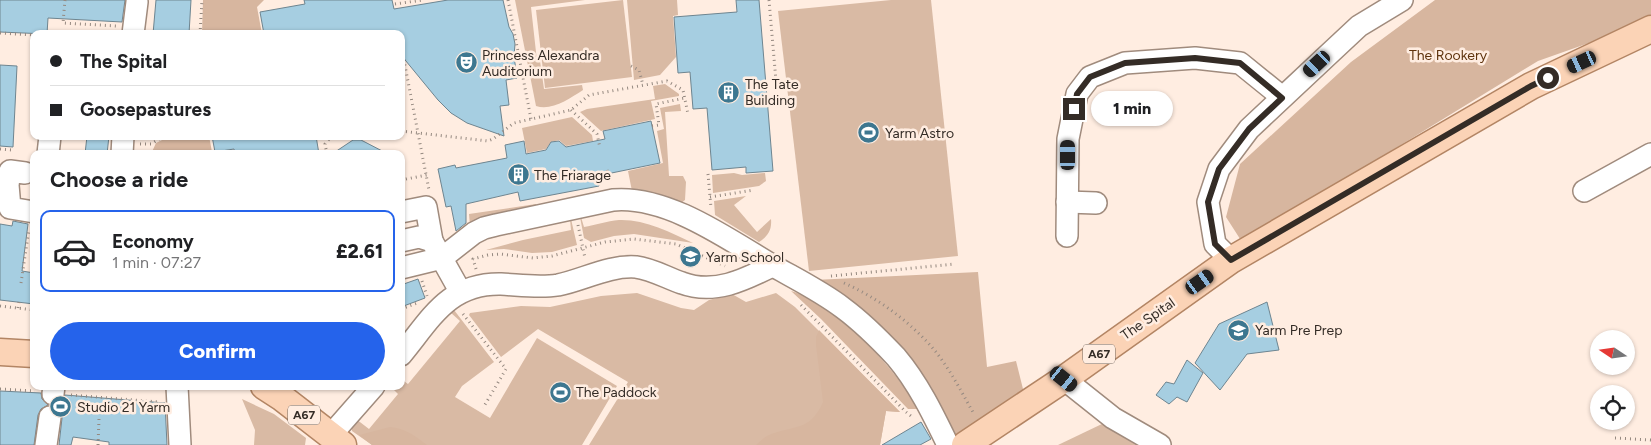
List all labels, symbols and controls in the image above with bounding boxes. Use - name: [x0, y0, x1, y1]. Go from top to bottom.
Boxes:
- place label: Princess Alexandra Auditorium: [482, 47, 599, 80]
- park label: The Rookery: [1409, 47, 1488, 64]
- car: [1300, 48, 1333, 80]
- car: [1565, 49, 1598, 75]
- text: The Spital: [80, 50, 167, 73]
- theatre icon: Princess Alexandra Auditorium: [454, 51, 478, 75]
- route start: [1537, 67, 1559, 89]
- place label: The Tate Building: [745, 76, 799, 109]
- building icon: The Tate Building: [717, 80, 741, 104]
- callout: 1 min: [1092, 92, 1174, 126]
- text: Goosepastures: [80, 98, 211, 121]
- route end: [1063, 98, 1085, 120]
- text: 1 min: [1113, 99, 1151, 118]
- sports icon: Yarm Astro: [857, 121, 881, 145]
- place label: Yarm Astro: [885, 125, 954, 142]
- car: [1060, 140, 1075, 170]
- building icon: The Friarage: [506, 163, 530, 187]
- text: Choose a ride: [50, 166, 188, 193]
- place label: The Friarage: [534, 167, 611, 184]
- icon: car: [52, 229, 97, 274]
- text: Economy: [112, 230, 194, 253]
- text: £2.61: [336, 240, 383, 263]
- school or university icon: Yarm School: [678, 245, 702, 269]
- place label: Yarm School: [706, 249, 784, 266]
- text: 1 min · 07:27: [112, 253, 201, 272]
- car: [1183, 267, 1216, 297]
- street label: The Spital: [1118, 294, 1178, 344]
- school or university icon: Yarm Pre Prep: [1227, 318, 1251, 342]
- button: Confirm: [50, 322, 385, 380]
- place label: Yarm Pre Prep: [1255, 322, 1342, 339]
- north arrow: [1590, 330, 1635, 375]
- map controls: [1590, 330, 1635, 430]
- road number: A67: [1083, 344, 1115, 364]
- car: [1047, 364, 1080, 394]
- sports icon: The Paddock: [548, 380, 572, 404]
- place label: The Paddock: [576, 384, 657, 401]
- button: locate: [1590, 385, 1635, 430]
- sports icon: Studio 21 Yarm: [49, 395, 73, 419]
- place label: Studio 21 Yarm: [77, 399, 170, 416]
- road number: A67: [288, 406, 320, 424]

